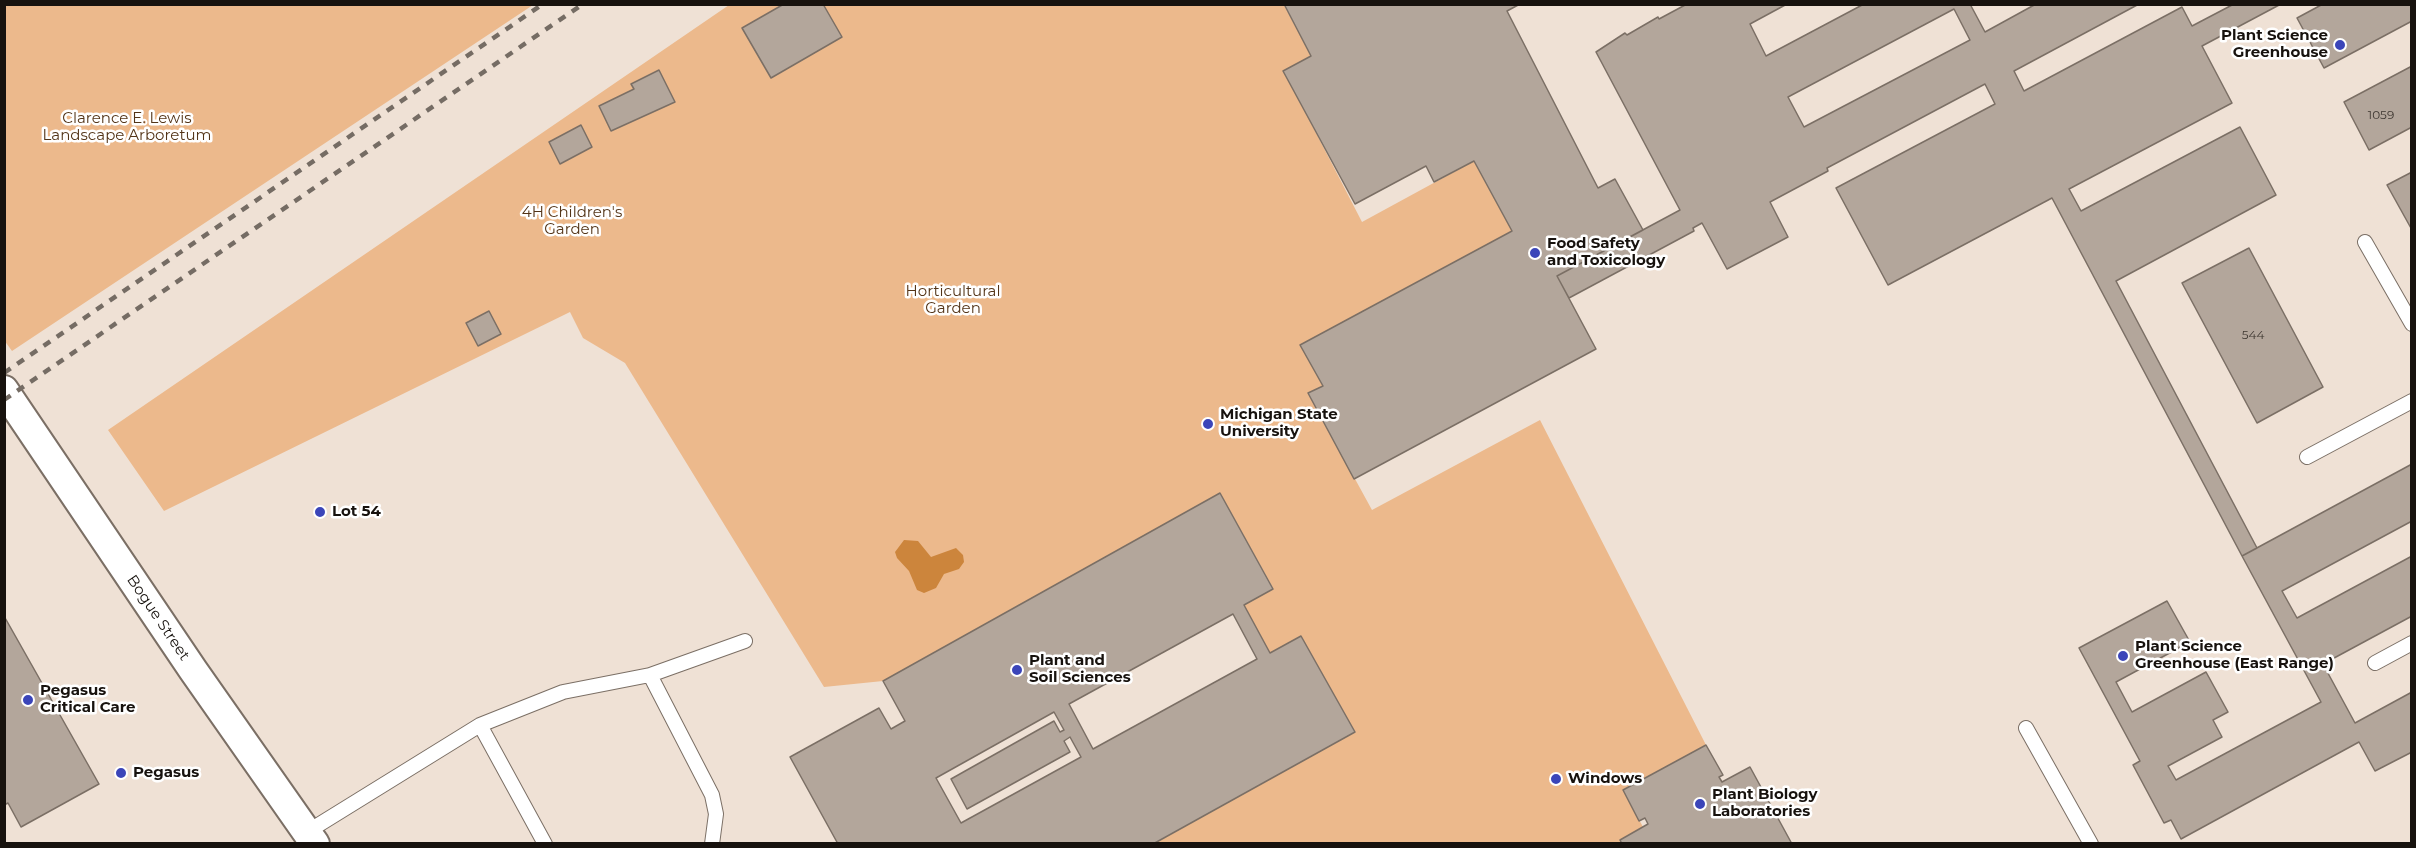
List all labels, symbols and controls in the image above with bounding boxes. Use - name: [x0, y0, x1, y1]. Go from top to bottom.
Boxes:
- place label: Plant Science Greenhouse: [2221, 27, 2328, 62]
- marker: Plant Science Greenhouse: [2333, 38, 2347, 52]
- house number: 1059: [2368, 108, 2394, 122]
- park label: Clarence E. Lewis Landscape Arboretum: [43, 110, 211, 145]
- park label: 4H Children's Garden: [522, 204, 622, 239]
- place label: Food Safety and Toxicology: [1547, 235, 1665, 270]
- marker: Food Safety and Toxicology: [1528, 246, 1542, 260]
- park label: Horticultural Garden: [906, 283, 1000, 318]
- house number: 544: [2242, 328, 2264, 342]
- place label: Michigan State University: [1220, 406, 1338, 441]
- marker: Michigan State University: [1201, 417, 1215, 431]
- place label: Lot 54: [332, 503, 381, 521]
- marker: Lot 54: [313, 505, 327, 519]
- street label: Bogue Street: [123, 572, 193, 664]
- place label: Plant Science Greenhouse (East Range): [2135, 638, 2334, 673]
- marker: Plant Science Greenhouse (East Range): [2116, 649, 2130, 663]
- place label: Plant and Soil Sciences: [1029, 652, 1131, 687]
- marker: Plant and Soil Sciences: [1010, 663, 1024, 677]
- place label: Pegasus Critical Care: [40, 682, 136, 717]
- marker: Pegasus Critical Care: [21, 693, 35, 707]
- place label: Pegasus: [133, 764, 199, 782]
- marker: Pegasus: [114, 766, 128, 780]
- place label: Windows: [1568, 770, 1642, 788]
- marker: Windows: [1549, 772, 1563, 786]
- place label: Plant Biology Laboratories: [1712, 786, 1818, 821]
- marker: Plant Biology Laboratories: [1693, 797, 1707, 811]

